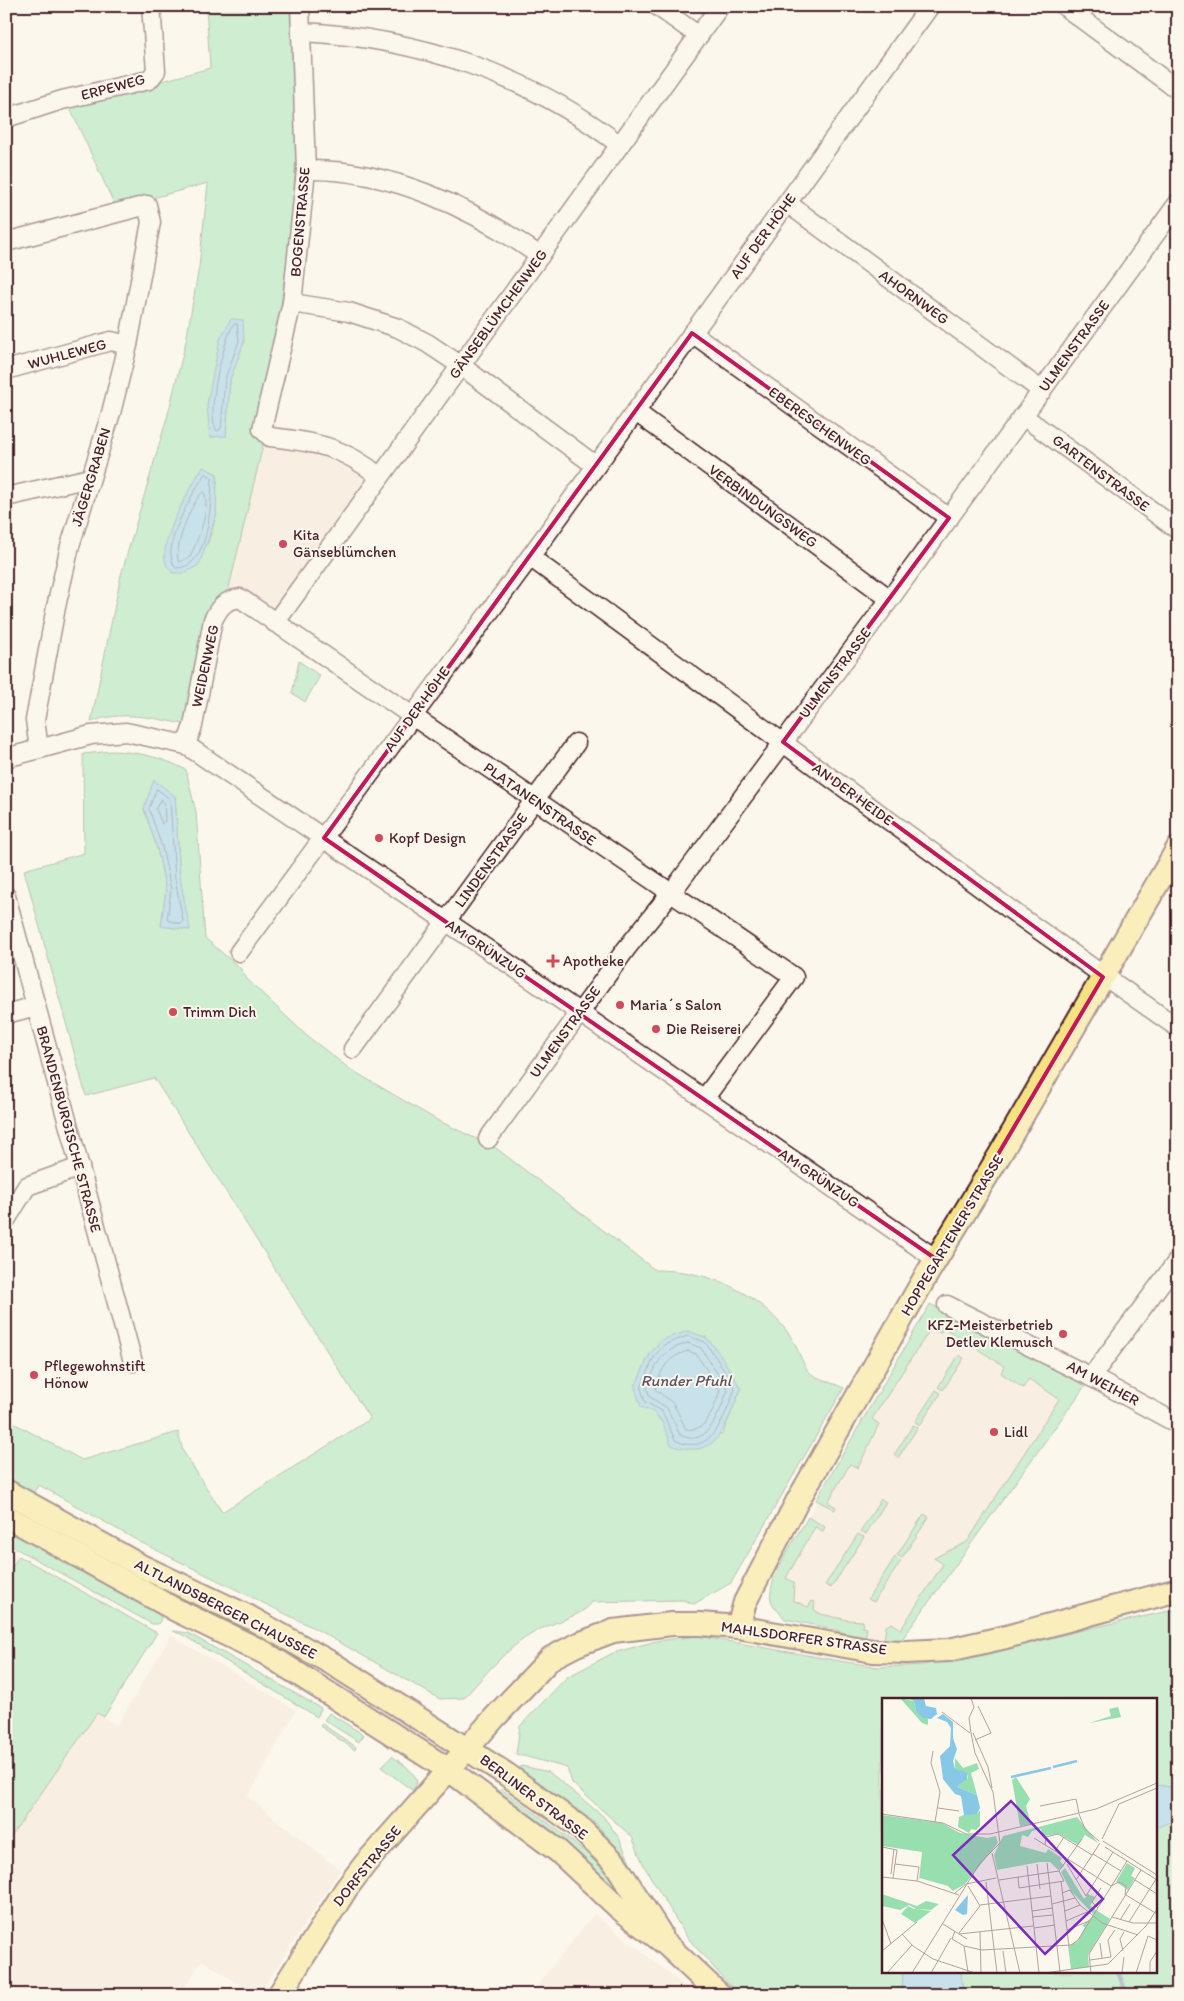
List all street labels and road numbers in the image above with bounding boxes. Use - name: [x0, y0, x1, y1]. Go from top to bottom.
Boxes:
- street label: ERPEWEG: [79, 70, 147, 104]
- street label: BOGENSTRASSE: [286, 166, 314, 278]
- street label: AUF DER HÖHE: [726, 190, 800, 282]
- street label: GÄNSEBLÜMCHENWEG: [445, 246, 551, 382]
- street label: AHORNWEG: [876, 266, 952, 328]
- street label: ULMENSTRASSE: [1035, 297, 1113, 395]
- street label: WUHLEWEG: [26, 335, 108, 373]
- street label: EBERESCHENWEG: [765, 383, 875, 469]
- street label: JÄGERGRABEN: [67, 426, 115, 528]
- street label: GARTENSTRASSE: [1049, 431, 1153, 515]
- street label: VERBINDUNGSWEG: [705, 460, 821, 552]
- street label: WEIDENWEG: [187, 623, 223, 709]
- street label: ULMENSTRASSE: [795, 624, 875, 722]
- street label: AUF DER HÖHE: [380, 663, 454, 755]
- street label: PLATANENSTRASSE: [480, 758, 600, 850]
- street label: AN DER HEIDE: [809, 759, 897, 829]
- street label: LINDENSTRASSE: [451, 809, 531, 911]
- street label: AM GRÜNZUG: [442, 915, 530, 983]
- street label: ULMENSTRASSE: [526, 983, 604, 1081]
- street label: BRANDENBURGISCHE STRASSE: [33, 1024, 105, 1234]
- street label: AM GRÜNZUG: [775, 1144, 863, 1212]
- street label: HOPPEGARTENER STRASSE: [897, 1151, 1007, 1319]
- street label: AM WEIHER: [1064, 1356, 1142, 1410]
- street label: ALTLANDSBERGER CHAUSSEE: [132, 1555, 320, 1663]
- street label: MAHLSDORFER STRASSE: [720, 1617, 888, 1659]
- street label: BERLINER STRASSE: [476, 1750, 592, 1844]
- street label: DORFSTRASSE: [329, 1822, 405, 1910]

